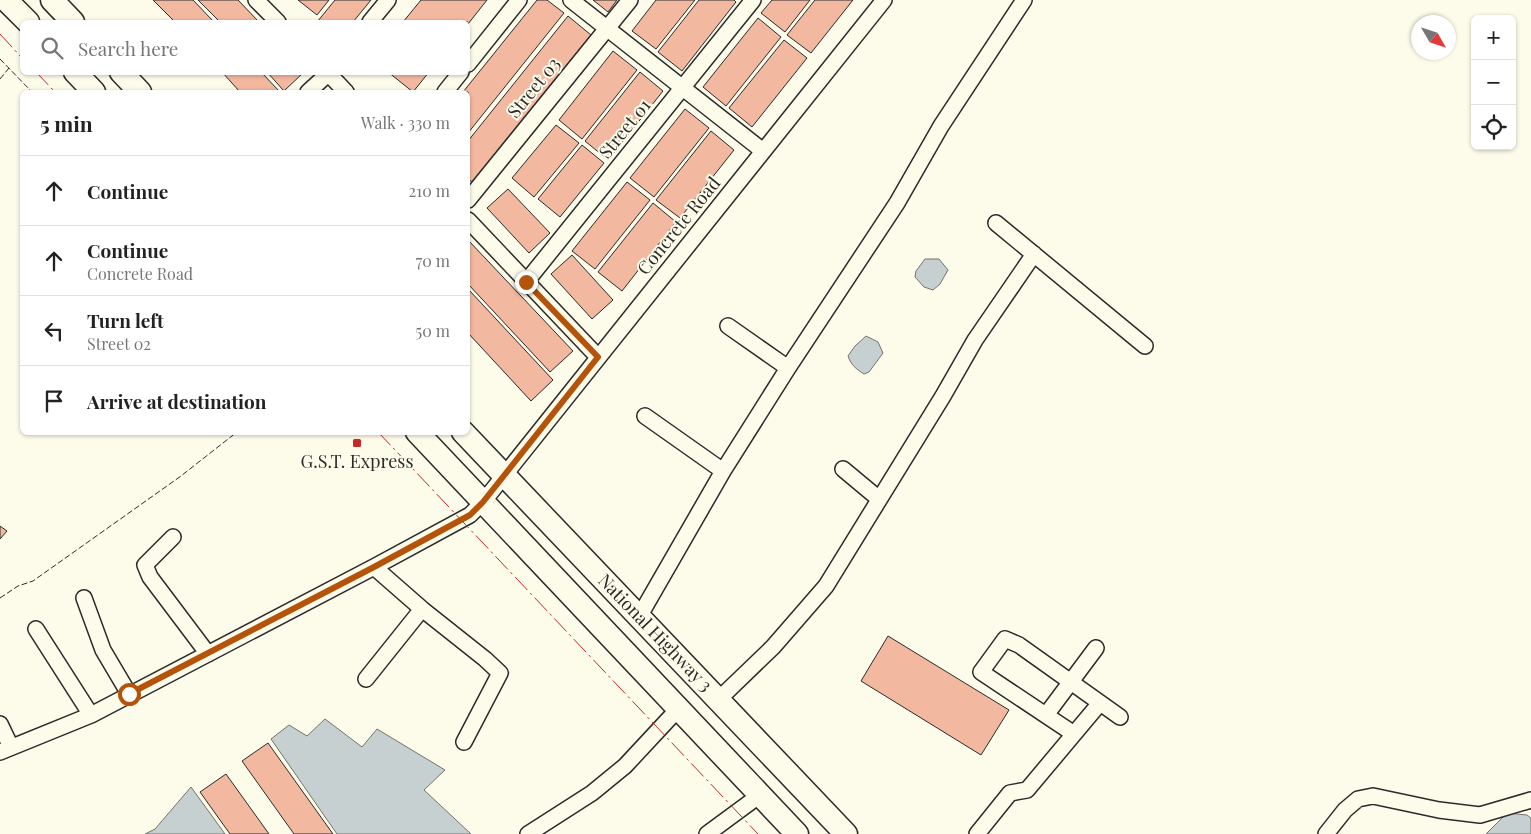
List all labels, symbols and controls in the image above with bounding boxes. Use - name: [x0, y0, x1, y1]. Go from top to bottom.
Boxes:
- north arrow: [1411, 15, 1456, 60]
- map controls: [1471, 15, 1516, 150]
- button: +: [1471, 15, 1516, 60]
- search box: [20, 20, 470, 75]
- icon: search: [38, 34, 66, 62]
- text: Search here: [78, 35, 178, 61]
- street label: Street 03: [501, 52, 565, 123]
- button: −: [1471, 60, 1516, 105]
- street label: Street 01: [593, 93, 656, 163]
- button: locate: [1471, 105, 1516, 150]
- text: 5 min: [40, 109, 93, 137]
- text: Walk · 330 m: [361, 112, 450, 133]
- street label: Concrete Road: [631, 171, 725, 279]
- icon: ahead: [40, 177, 68, 205]
- text: Continue: [87, 178, 168, 204]
- text: 210 m: [409, 180, 450, 201]
- text: Continue: [87, 237, 168, 263]
- icon: ahead: [40, 247, 68, 275]
- text: 70 m: [416, 250, 450, 271]
- text: Concrete Road: [87, 263, 193, 284]
- route end: [515, 271, 538, 294]
- text: Turn left: [87, 307, 164, 333]
- icon: left: [40, 317, 68, 345]
- text: 50 m: [416, 320, 450, 341]
- text: Street 02: [87, 333, 151, 354]
- icon: arrive: [40, 387, 68, 415]
- text: Arrive at destination: [87, 388, 267, 414]
- marker: G.S.T. Express: [351, 437, 363, 449]
- place label: G.S.T. Express: [301, 449, 413, 473]
- street label: National Highway 3: [593, 568, 718, 696]
- route start: [118, 683, 141, 706]

